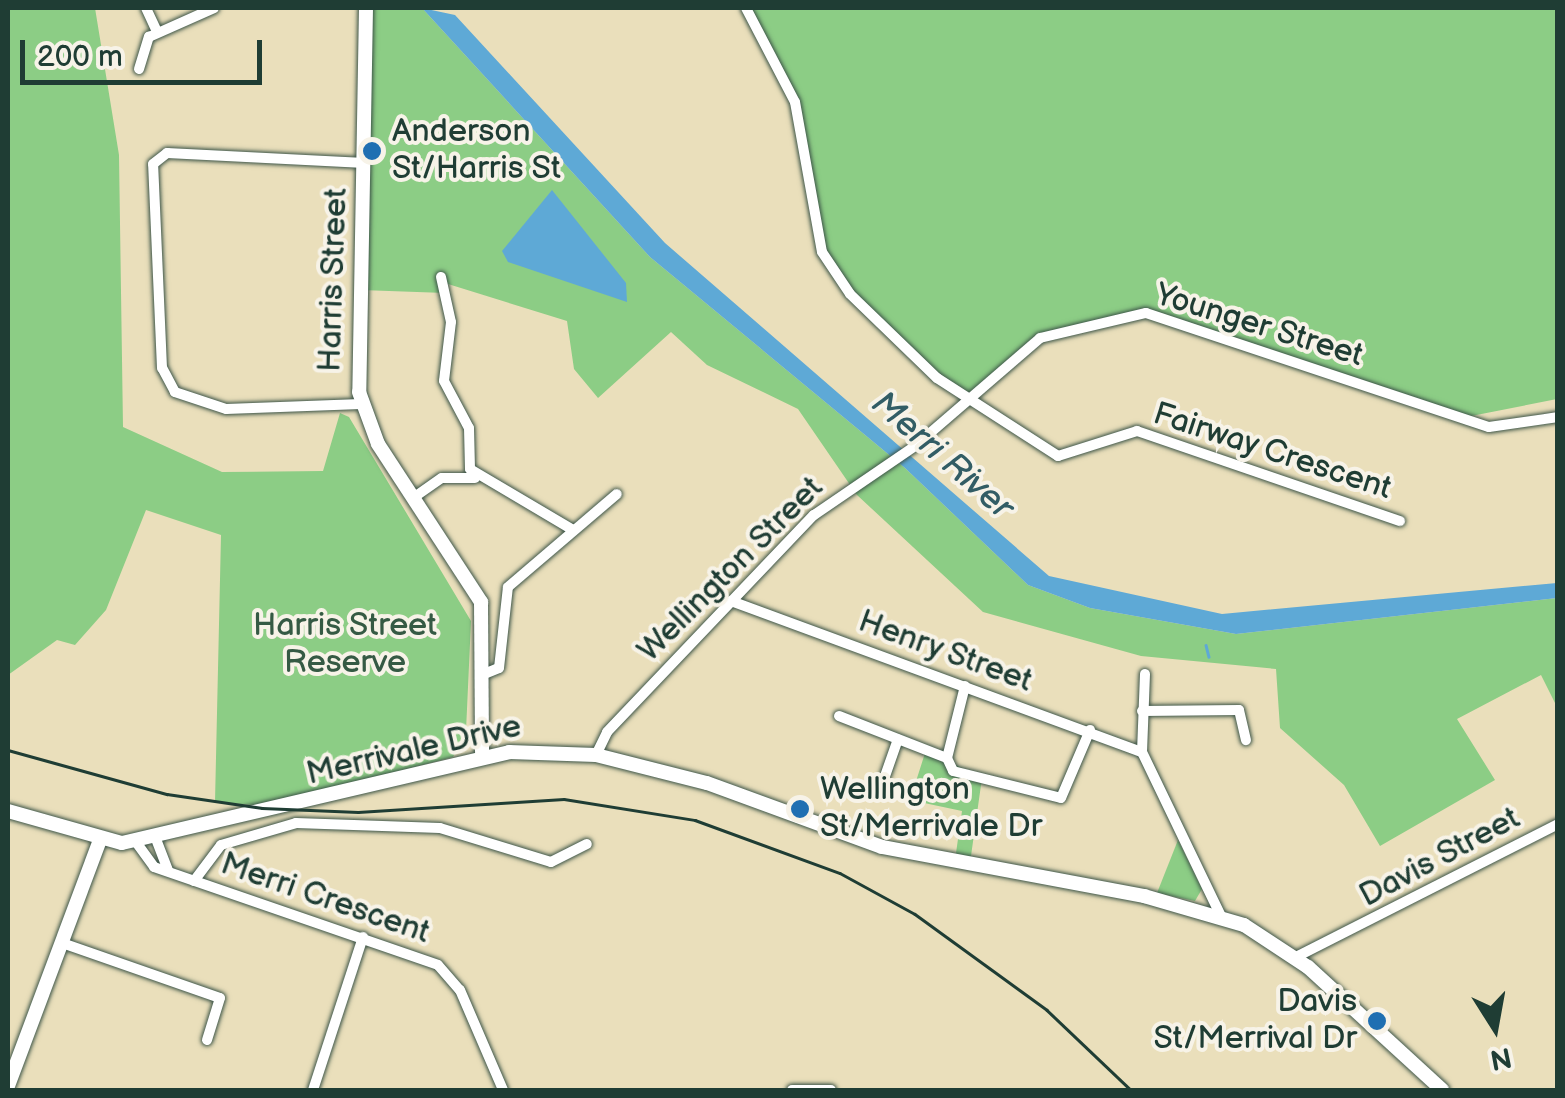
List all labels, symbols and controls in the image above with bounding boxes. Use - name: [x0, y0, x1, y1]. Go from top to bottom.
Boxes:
- scale bar: [25, 20, 268, 82]
- text: 200 m: [37, 39, 123, 75]
- place label: Anderson St/Harris St: [392, 114, 561, 189]
- marker: Anderson St/Harris St: [361, 140, 383, 162]
- street label: Harris Street: [312, 187, 356, 373]
- street label: Younger Street: [1150, 276, 1368, 376]
- water label: Merri River: [863, 383, 1021, 529]
- street label: Fairway Crescent: [1147, 395, 1397, 509]
- street label: Wellington Street: [630, 469, 832, 671]
- street label: Henry Street: [852, 602, 1038, 702]
- park label: Harris Street Reserve: [253, 608, 437, 683]
- street label: Merrivale Drive: [303, 708, 525, 794]
- place label: Wellington St/Merrivale Dr: [820, 772, 1042, 847]
- marker: Wellington St/Merrivale Dr: [789, 798, 811, 820]
- street label: Davis Street: [1353, 800, 1527, 916]
- street label: Merri Crescent: [216, 845, 434, 953]
- north arrow: [1445, 978, 1545, 1078]
- place label: Davis St/Merrival Dr: [1154, 984, 1357, 1059]
- marker: Davis St/Merrival Dr: [1366, 1010, 1388, 1032]
- text: N: [1487, 1040, 1514, 1076]

